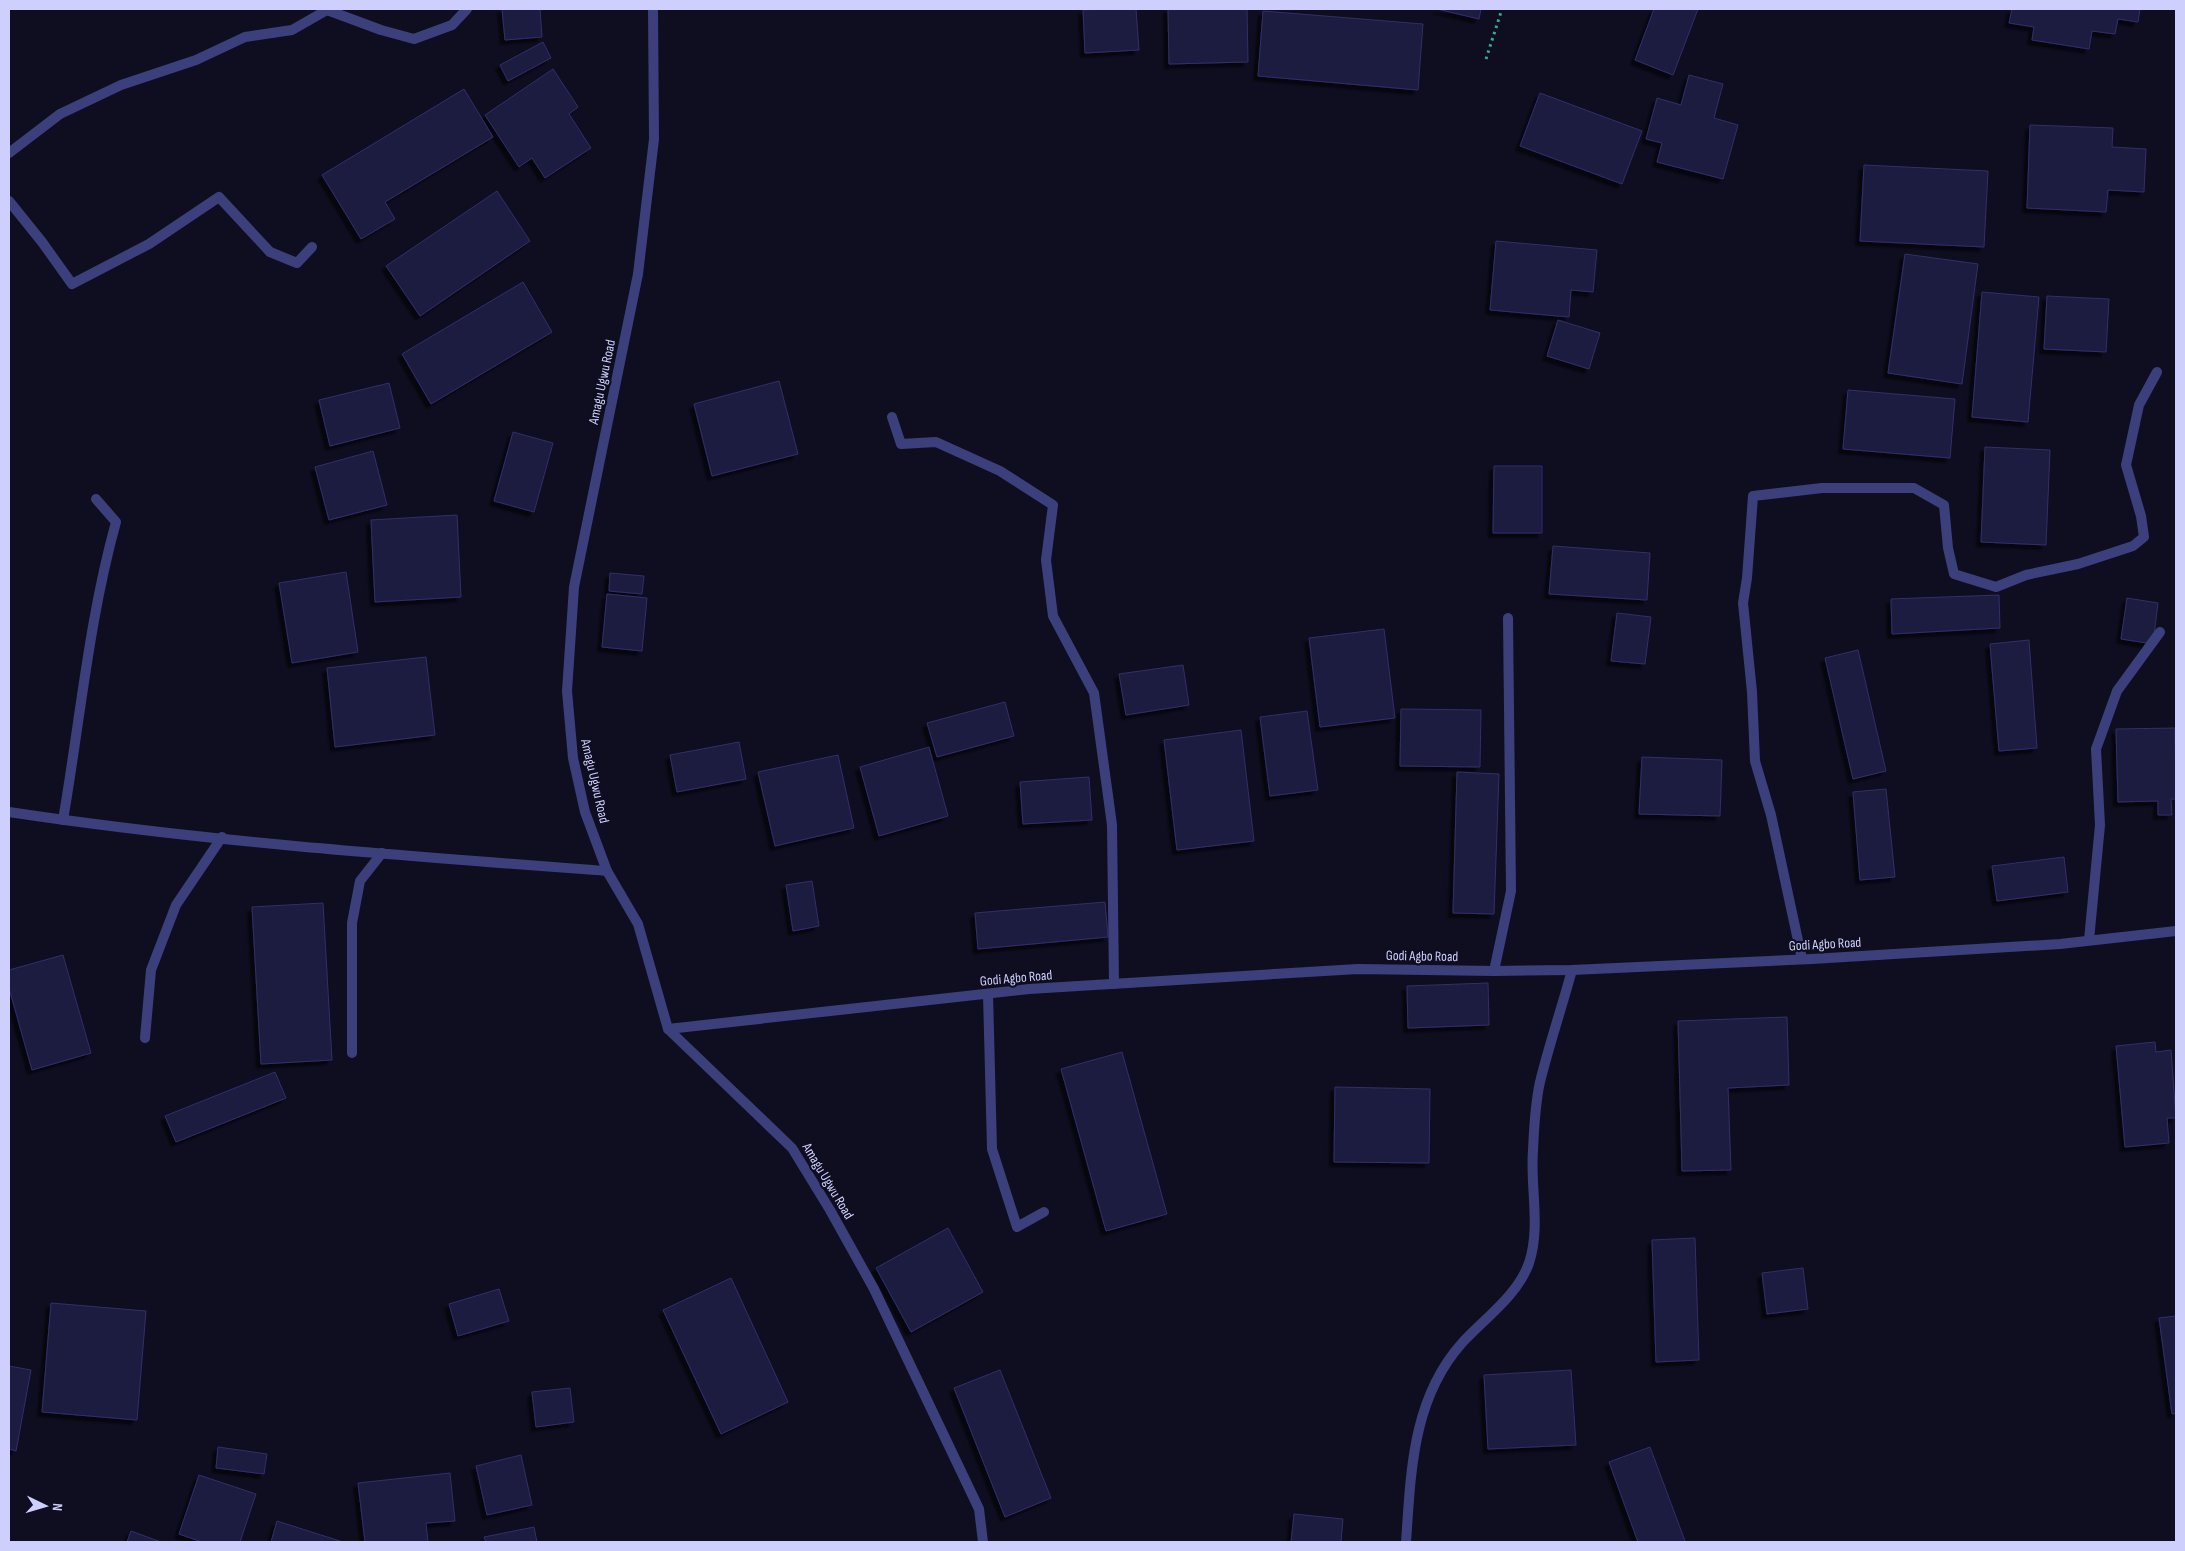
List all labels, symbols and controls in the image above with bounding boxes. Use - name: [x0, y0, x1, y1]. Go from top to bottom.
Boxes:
- street label: Amagu Ugwu Road: [585, 338, 619, 427]
- street label: Amagu Ugwu Road: [577, 736, 613, 825]
- street label: Godi Agbo Road: [1788, 934, 1862, 954]
- street label: Godi Agbo Road: [1386, 947, 1459, 965]
- street label: Godi Agbo Road: [979, 966, 1053, 990]
- street label: Amagu Ugwu Road: [798, 1139, 858, 1222]
- north arrow: [20, 1481, 70, 1531]
- text: N: [49, 1503, 66, 1512]

